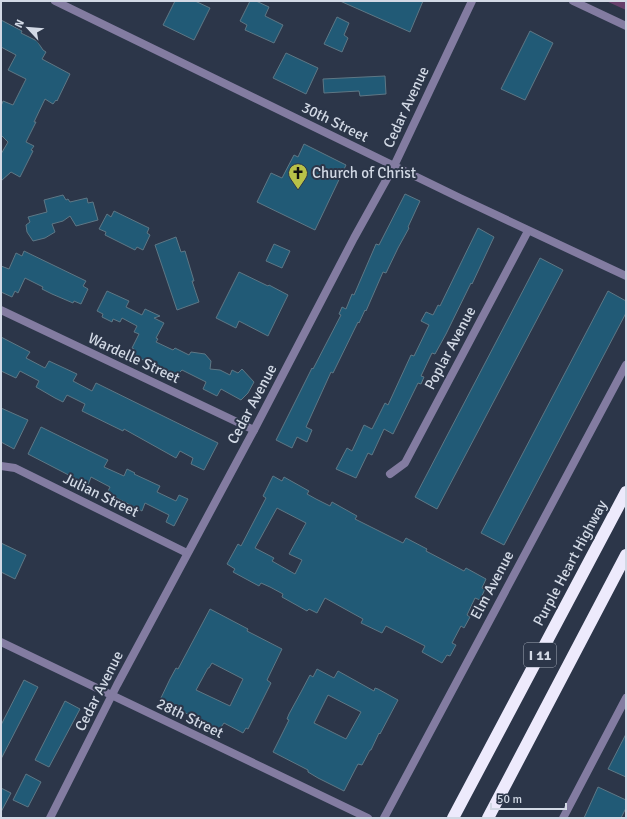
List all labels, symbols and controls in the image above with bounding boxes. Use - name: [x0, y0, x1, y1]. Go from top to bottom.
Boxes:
- north arrow: [8, 8, 48, 48]
- text: N: [12, 18, 27, 30]
- street label: Cedar Avenue: [379, 63, 433, 151]
- street label: 30th Street: [299, 98, 371, 146]
- church icon: Church of Christ: [287, 162, 309, 190]
- place label: Church of Christ: [312, 164, 416, 182]
- street label: Poplar Avenue: [421, 303, 479, 393]
- street label: Wardelle Street: [85, 329, 183, 387]
- street label: Cedar Avenue: [223, 361, 281, 447]
- street label: Julian Street: [60, 469, 142, 521]
- street label: Purple Heart Highway: [529, 497, 611, 629]
- street label: Elm Avenue: [466, 548, 518, 622]
- road number: I 11: [524, 643, 556, 667]
- street label: Cedar Avenue: [71, 648, 127, 734]
- street label: 28th Street: [154, 694, 226, 742]
- scale bar: [491, 785, 566, 811]
- text: 50 m: [497, 792, 522, 807]

